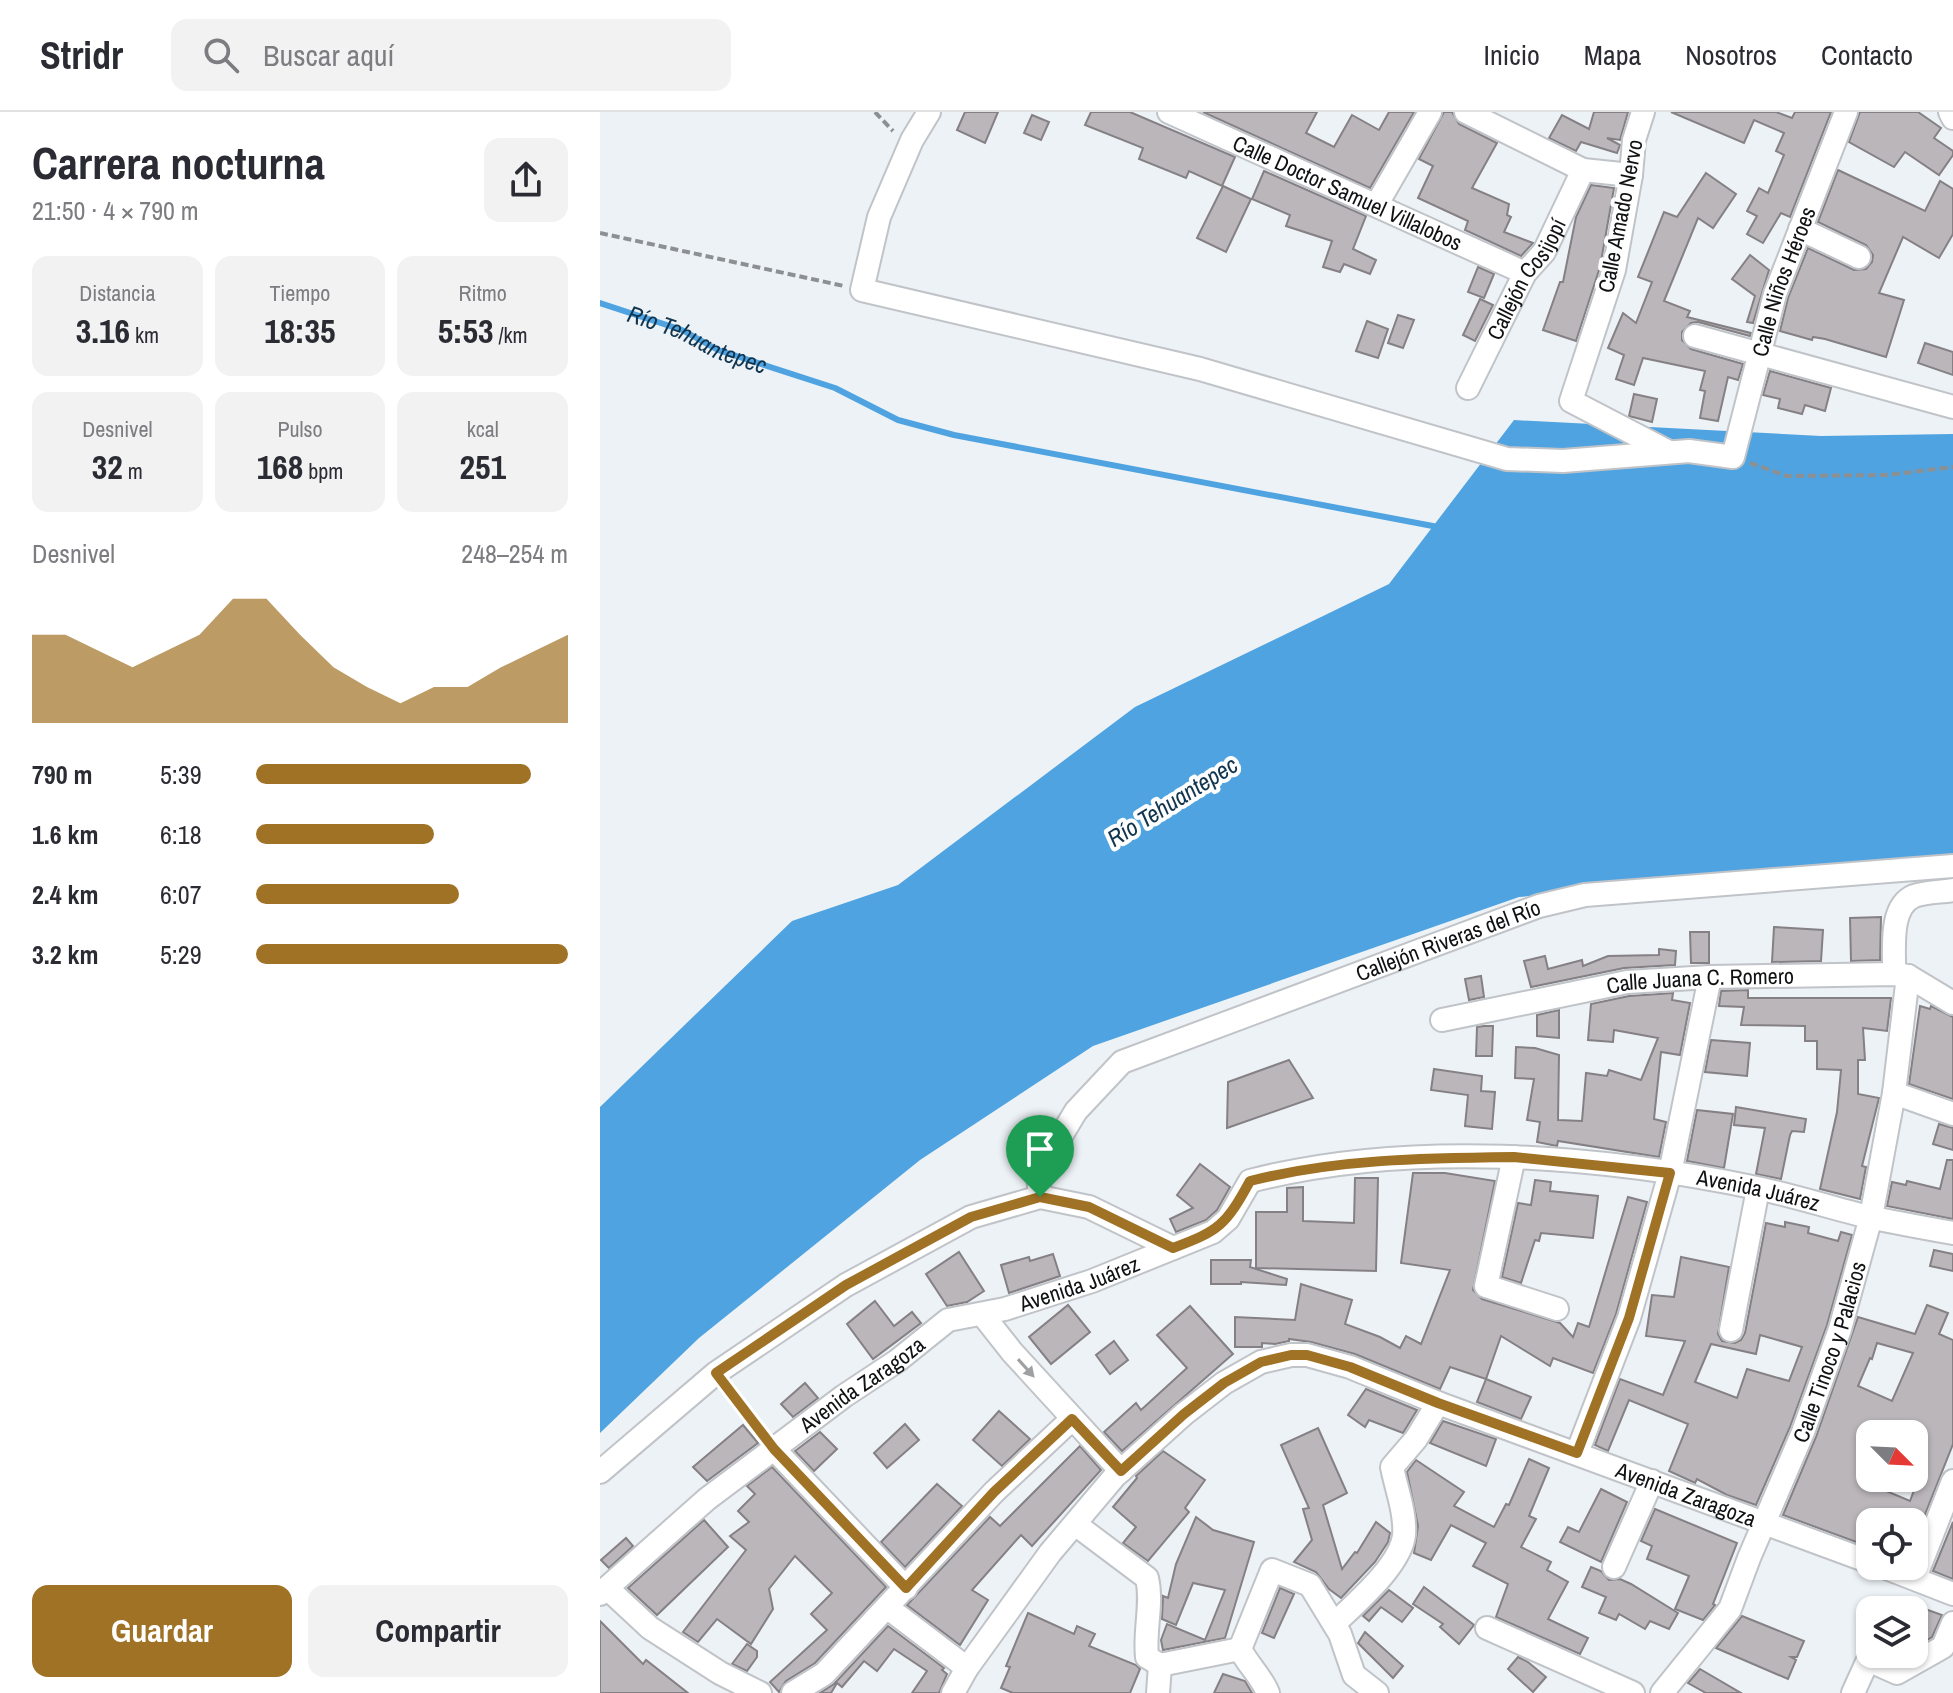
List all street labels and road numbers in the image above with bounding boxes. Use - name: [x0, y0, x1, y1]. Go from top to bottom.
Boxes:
- street label: Calle Doctor Samuel Villalobos: [1228, 128, 1467, 258]
- street label: Calle Amado Nervo: [1590, 137, 1650, 295]
- street label: Calle Niños Héroes: [1745, 202, 1823, 360]
- street label: Callejón Cosijopí: [1479, 213, 1573, 345]
- street label: Callejón Riveras del Río: [1352, 892, 1545, 988]
- street label: Calle Juana C. Romero: [1604, 961, 1794, 1001]
- street label: Avenida Juárez: [1694, 1162, 1823, 1218]
- street label: Avenida Juárez: [1015, 1248, 1144, 1319]
- street label: Calle Tinoco y Palacios: [1785, 1258, 1873, 1447]
- street label: Avenida Zaragoza: [793, 1329, 931, 1440]
- street label: Avenida Zaragoza: [1611, 1454, 1760, 1534]

